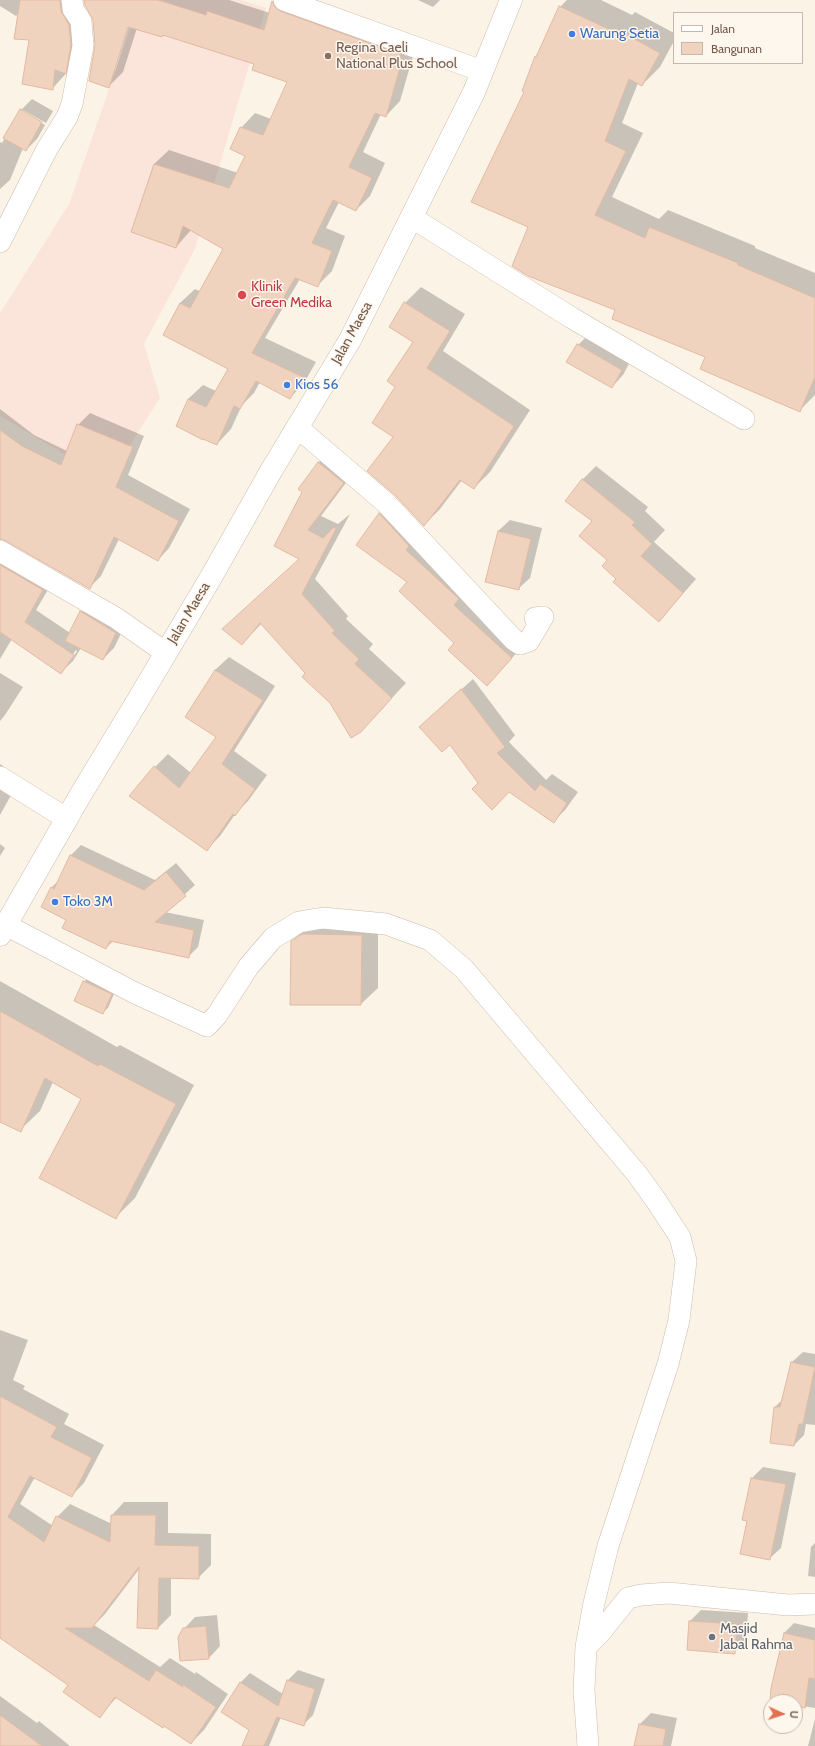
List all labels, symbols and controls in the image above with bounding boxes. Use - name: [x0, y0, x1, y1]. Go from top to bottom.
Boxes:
- legend: [673, 12, 803, 64]
- text: Jalan: [711, 21, 735, 36]
- place label: Warung Setia: [580, 26, 659, 42]
- marker: Warung Setia: [567, 29, 577, 39]
- place label: Regina Caeli National Plus School: [336, 40, 457, 72]
- text: Bangunan: [711, 41, 762, 56]
- marker: Regina Caeli National Plus School: [323, 51, 333, 61]
- place label: Klinik Green Medika: [251, 279, 332, 312]
- marker: Klinik Green Medika: [236, 289, 248, 301]
- street label: Jalan Maesa: [328, 299, 376, 367]
- place label: Kios 56: [295, 377, 338, 393]
- marker: Kios 56: [282, 380, 292, 390]
- street label: Jalan Maesa: [164, 579, 214, 647]
- place label: Toko 3M: [63, 894, 113, 910]
- marker: Toko 3M: [50, 897, 60, 907]
- place label: Masjid Jabal Rahma: [720, 1621, 793, 1654]
- marker: Masjid Jabal Rahma: [707, 1632, 717, 1642]
- north arrow: [763, 1694, 803, 1734]
- text: U: [787, 1710, 801, 1719]

